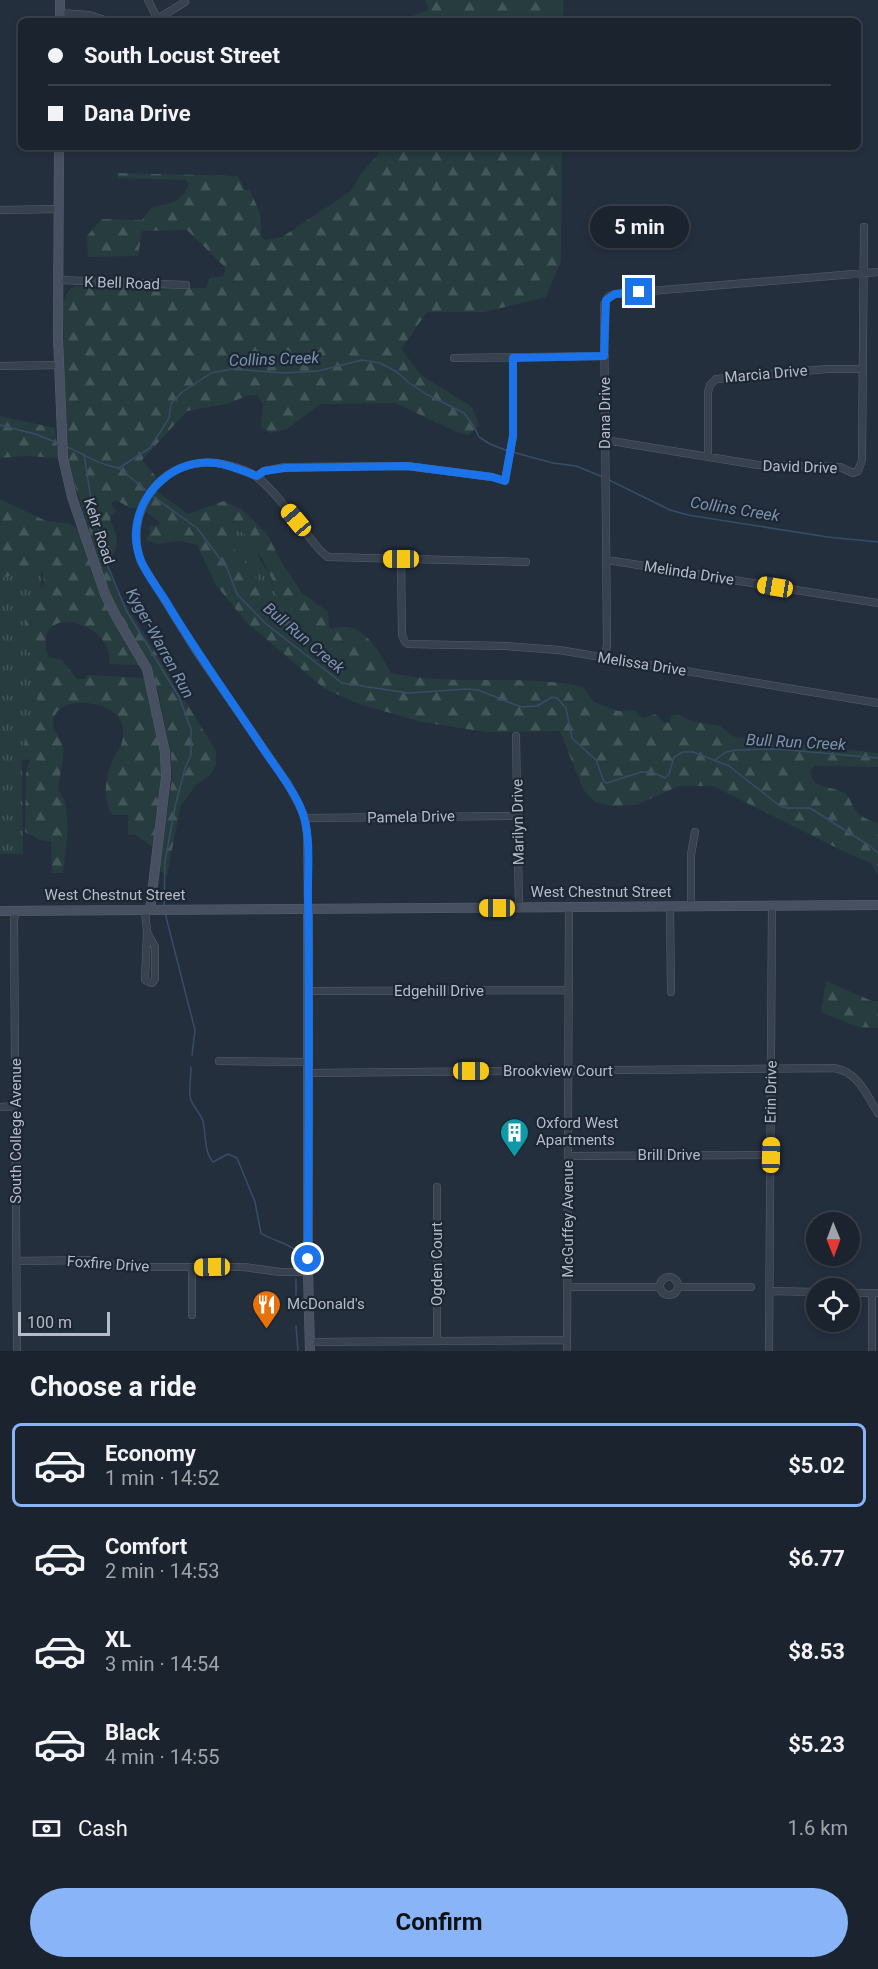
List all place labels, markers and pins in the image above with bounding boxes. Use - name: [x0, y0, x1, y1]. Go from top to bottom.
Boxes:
- place label: Oxford West Apartments: [536, 1114, 618, 1149]
- building icon: Oxford West Apartments: [499, 1116, 531, 1158]
- restaurant icon: McDonald's: [250, 1288, 282, 1330]
- place label: McDonald's: [287, 1295, 365, 1313]

